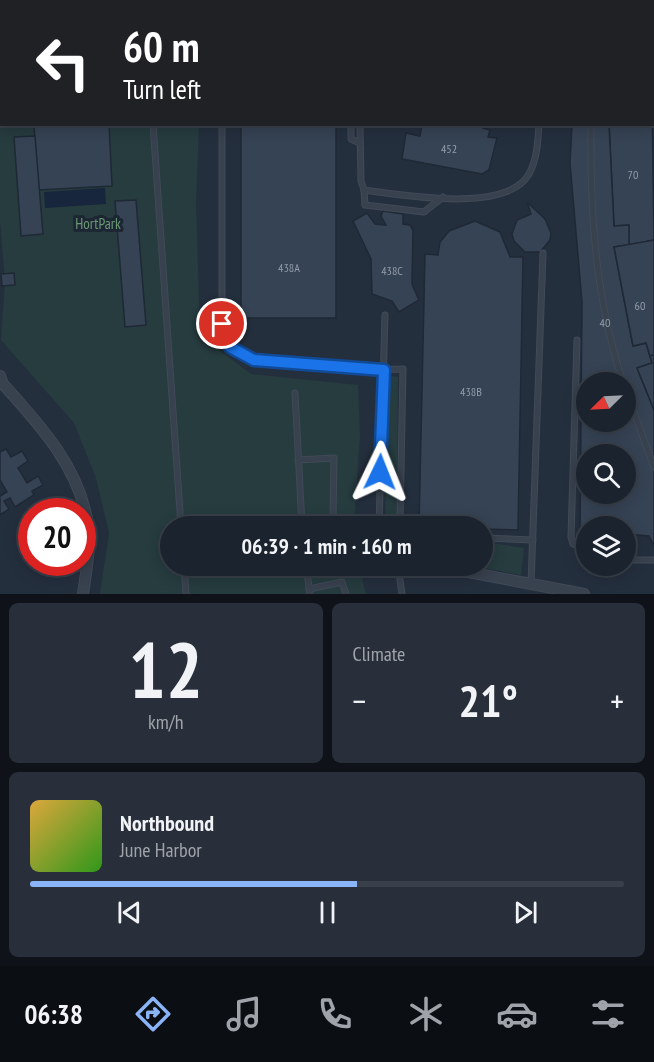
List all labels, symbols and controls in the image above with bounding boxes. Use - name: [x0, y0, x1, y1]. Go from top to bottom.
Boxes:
- text: 60 m: [123, 19, 200, 74]
- icon: left: [24, 24, 102, 102]
- text: Turn left: [123, 72, 201, 106]
- house number: 452: [441, 141, 457, 156]
- house number: 70: [628, 167, 638, 182]
- park label: HortPark: [75, 214, 121, 233]
- house number: 438A: [278, 260, 300, 275]
- house number: 438C: [381, 263, 403, 278]
- pin: [196, 298, 247, 349]
- house number: 60: [635, 298, 645, 313]
- icon: arrive: [205, 307, 238, 340]
- house number: 40: [600, 315, 610, 330]
- north arrow: [576, 372, 636, 432]
- map controls: [576, 372, 636, 576]
- house number: 438B: [460, 384, 482, 399]
- position arrow: [348, 440, 412, 504]
- button: search: [576, 444, 636, 504]
- speed limit sign: 20: [18, 498, 96, 576]
- button: layers: [576, 516, 636, 576]
- text: 06:39 · 1 min · 160 m: [241, 532, 412, 560]
- text: 12: [128, 619, 203, 720]
- text: Climate: [353, 641, 405, 667]
- text: 21°: [459, 671, 518, 729]
- text: −: [353, 679, 366, 722]
- text: +: [610, 679, 624, 722]
- text: km/h: [148, 709, 183, 735]
- text: Northbound: [120, 809, 214, 837]
- text: June Harbor: [120, 837, 202, 863]
- icon: previous: [113, 896, 146, 929]
- icon: pause: [311, 896, 344, 929]
- icon: next: [509, 896, 542, 929]
- icon: directions: [132, 993, 174, 1035]
- icon: music: [223, 993, 265, 1035]
- icon: phone: [314, 993, 356, 1035]
- icon: climate: [405, 993, 447, 1035]
- icon: car: [496, 993, 538, 1035]
- icon: filters: [587, 993, 629, 1035]
- text: 06:38: [25, 997, 83, 1031]

